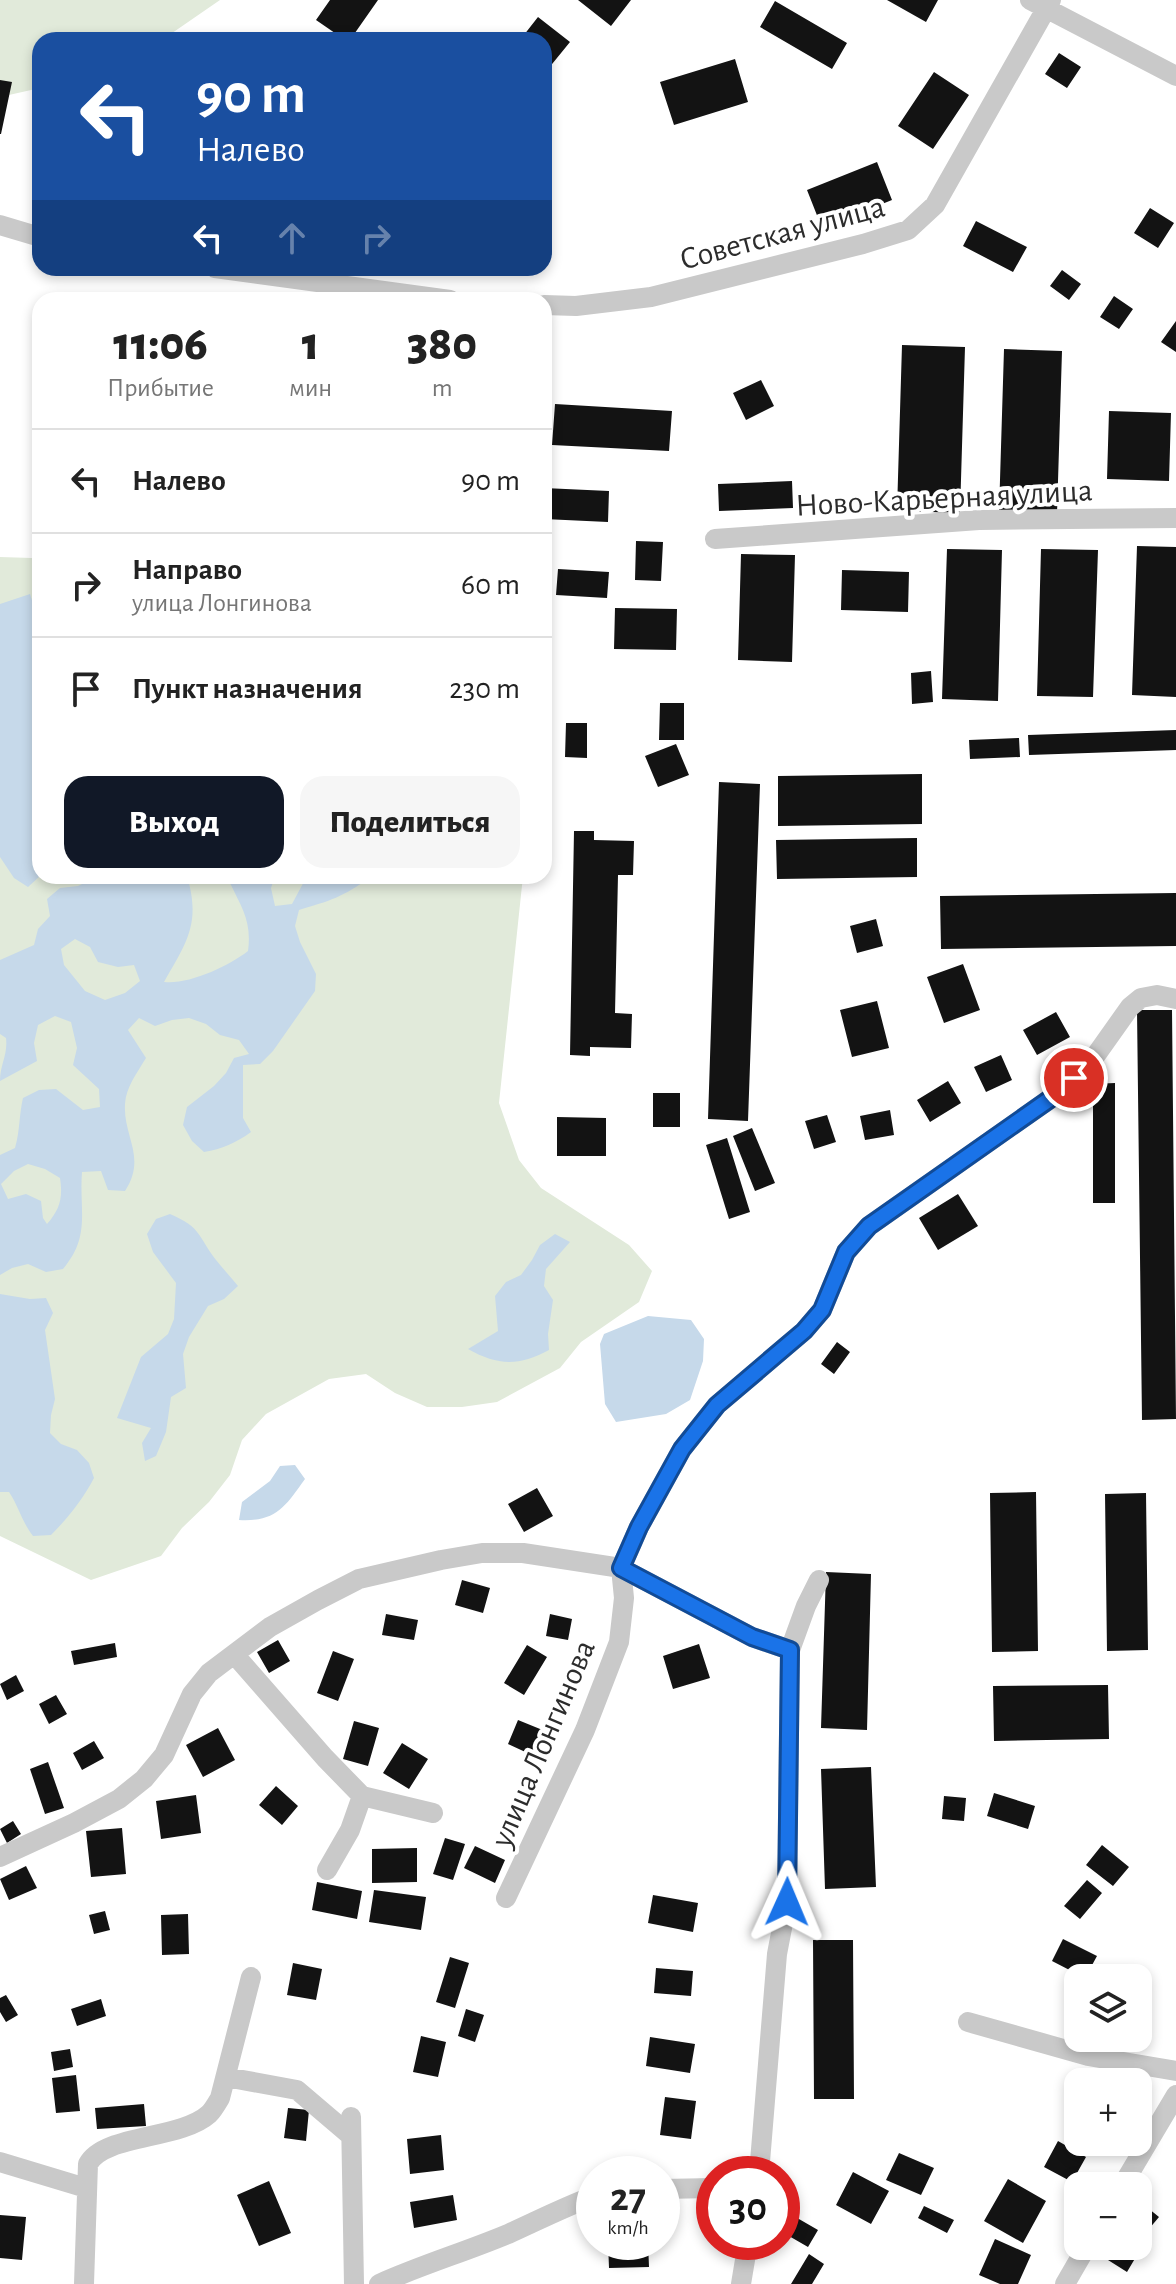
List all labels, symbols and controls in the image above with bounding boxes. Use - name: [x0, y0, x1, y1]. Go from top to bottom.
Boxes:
- icon: left: [64, 64, 168, 168]
- text: 90 m: [196, 67, 306, 123]
- text: Налево: [196, 132, 305, 168]
- street label: Советская улица: [676, 190, 888, 276]
- icon: left: [186, 216, 230, 260]
- icon: ahead: [270, 216, 314, 260]
- icon: right: [354, 216, 398, 260]
- text: 11:06: [113, 321, 208, 369]
- text: 1: [302, 321, 319, 369]
- text: 380: [407, 321, 477, 369]
- text: Прибытие: [107, 375, 214, 401]
- text: мин: [289, 375, 332, 401]
- text: m: [432, 375, 452, 401]
- icon: left: [64, 459, 108, 503]
- text: Налево: [132, 466, 226, 496]
- text: 90 m: [461, 466, 520, 496]
- street label: Ново-Карьерная улица: [795, 474, 1093, 522]
- text: Направо: [132, 555, 242, 585]
- icon: right: [64, 563, 108, 607]
- text: 60 m: [461, 570, 520, 600]
- text: улица Лонгинова: [132, 590, 312, 616]
- icon: arrive: [64, 667, 108, 711]
- text: Пункт назначения: [132, 674, 363, 704]
- text: 230 m: [449, 674, 520, 704]
- button: Выход: [64, 776, 284, 868]
- button: Поделиться: [300, 776, 520, 868]
- pin: [1040, 1044, 1108, 1112]
- icon: arrive: [1052, 1056, 1096, 1100]
- street label: улица Лонгинова: [485, 1635, 601, 1852]
- position arrow: [745, 1860, 829, 1944]
- map controls: [1064, 1964, 1152, 2260]
- button: layers: [1064, 1964, 1152, 2052]
- button: +: [1064, 2068, 1152, 2156]
- speed limit sign: 30: [696, 2156, 800, 2260]
- button: −: [1064, 2172, 1152, 2260]
- text: 27: [610, 2178, 646, 2218]
- text: km/h: [607, 2218, 649, 2238]

